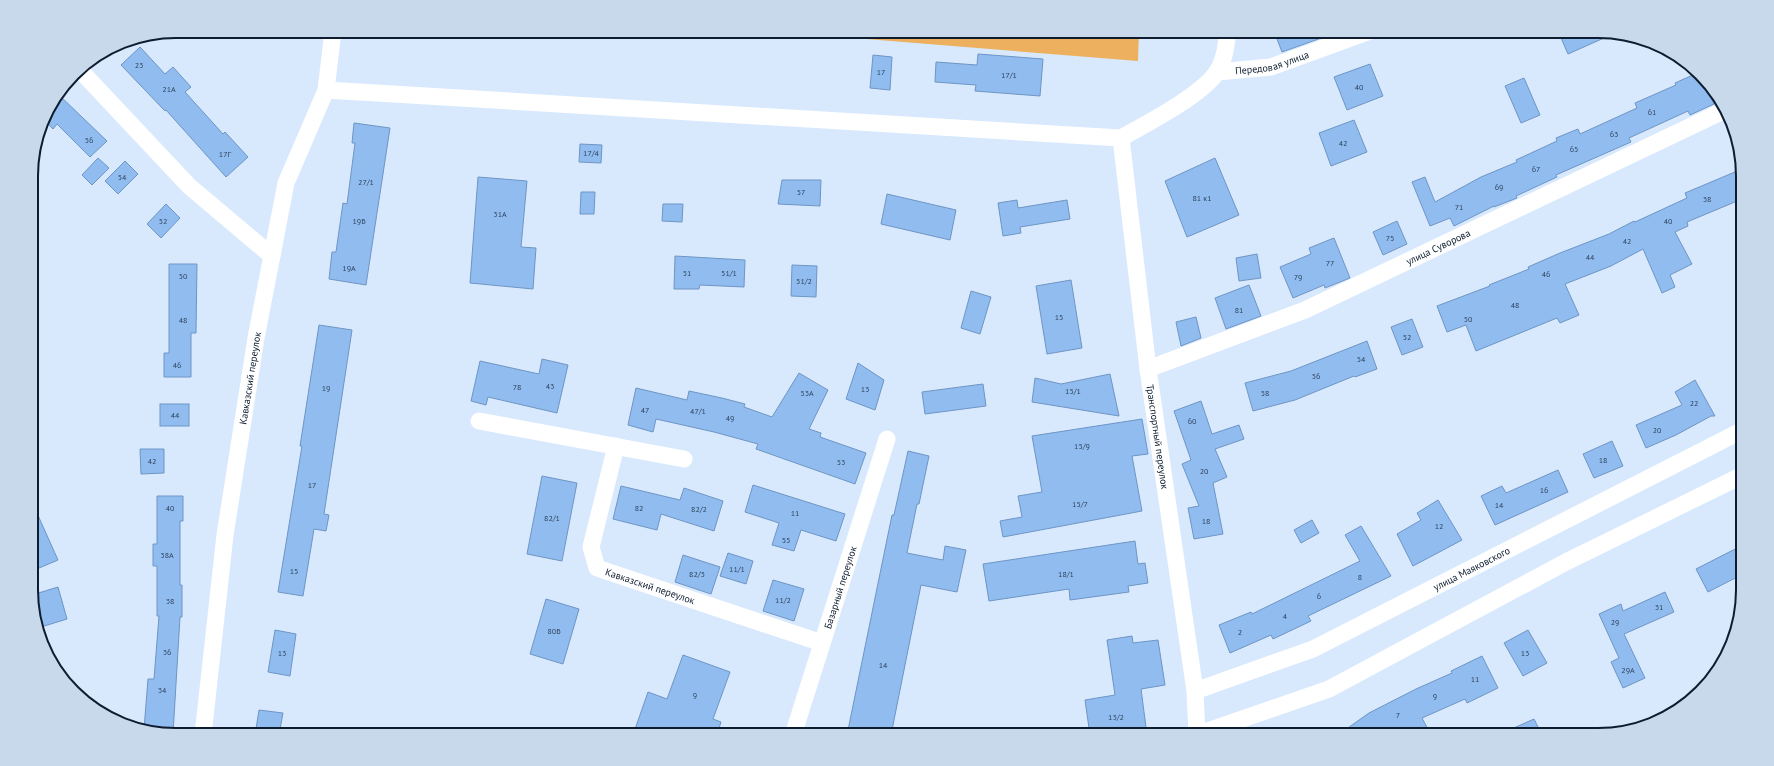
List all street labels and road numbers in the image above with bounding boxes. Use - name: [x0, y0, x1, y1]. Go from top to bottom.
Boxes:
- street label: Передовая улица: [1235, 48, 1311, 77]
- street label: улица Суворова: [1404, 226, 1472, 268]
- street label: Кавказский переулок: [236, 331, 264, 425]
- street label: Транспортный переулок: [1143, 384, 1171, 490]
- street label: Базарный переулок: [821, 544, 860, 630]
- street label: улица Маяковского: [1431, 544, 1512, 594]
- street label: Кавказский переулок: [604, 565, 697, 607]

